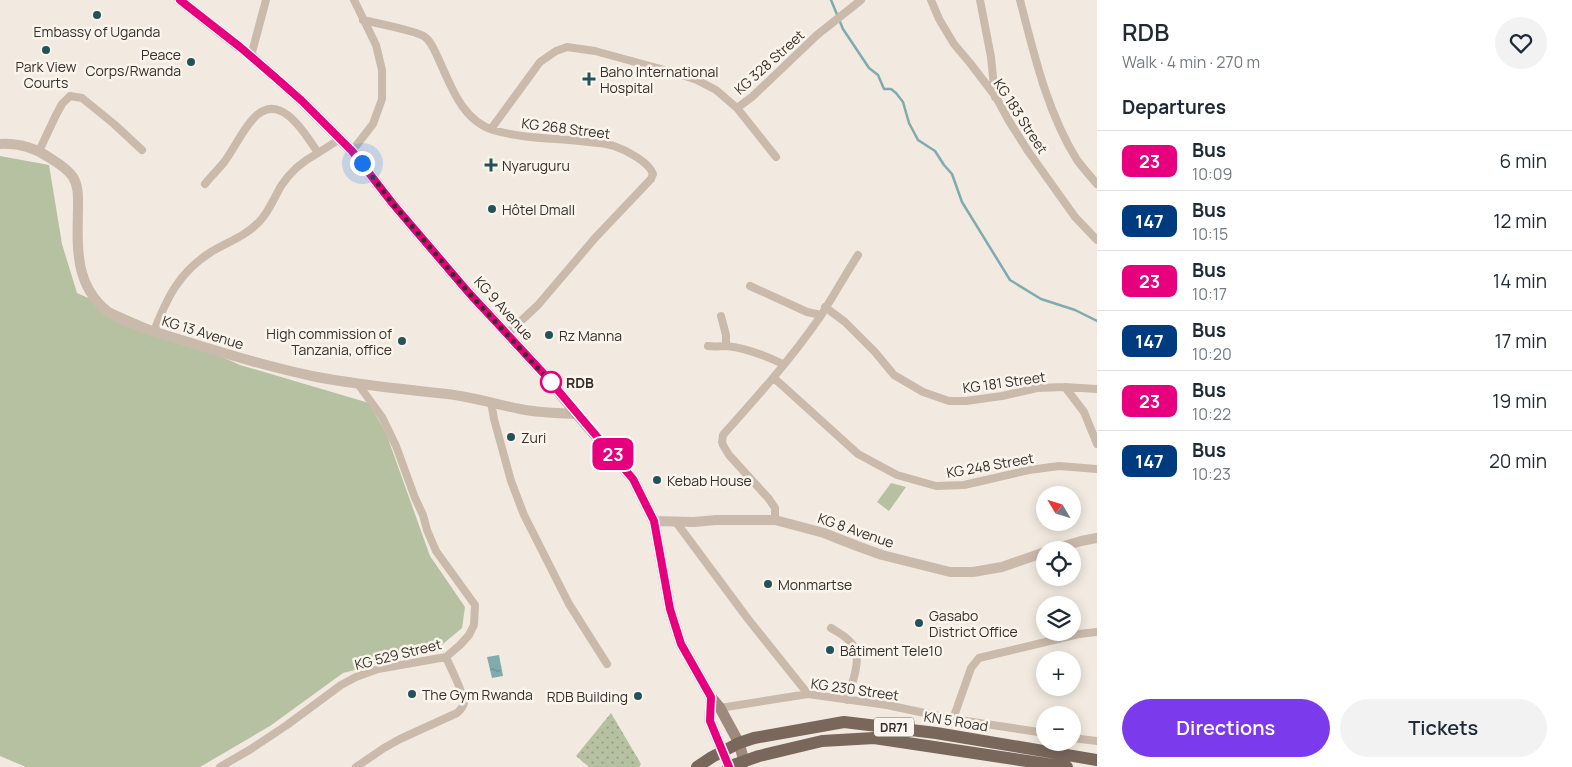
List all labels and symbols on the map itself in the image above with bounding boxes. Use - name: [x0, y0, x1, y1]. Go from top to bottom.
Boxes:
- marker: Embassy of Uganda: [91, 9, 103, 21]
- place label: Embassy of Uganda: [34, 22, 160, 41]
- street label: KG 328 Street: [730, 25, 808, 99]
- marker: Park View Courts: [40, 44, 52, 56]
- place label: Peace Corps/Rwanda: [85, 45, 181, 80]
- marker: Peace Corps/Rwanda: [185, 56, 197, 68]
- place label: Park View Courts: [16, 57, 77, 92]
- place label: Baho International Hospital: [600, 62, 719, 97]
- marker: Baho International Hospital: [582, 72, 596, 86]
- street label: KG 183 Street: [990, 75, 1053, 157]
- street label: KG 268 Street: [521, 113, 612, 143]
- your location: [350, 151, 375, 176]
- place label: Nyaruguru: [502, 156, 570, 175]
- marker: Nyaruguru: [484, 158, 498, 172]
- place label: Hôtel Dmall: [502, 200, 575, 219]
- marker: Hôtel Dmall: [486, 203, 498, 215]
- street label: KG 9 Avenue: [470, 272, 538, 344]
- street label: KG 13 Avenue: [160, 311, 246, 353]
- place label: High commission of Tanzania, office: [266, 324, 392, 359]
- place label: Rz Manna: [559, 326, 622, 345]
- marker: Rz Manna: [543, 329, 555, 341]
- marker: High commission of Tanzania, office: [396, 335, 408, 347]
- street label: KG 181 Street: [961, 367, 1047, 397]
- marker: RDB: [540, 371, 562, 393]
- place label: RDB: [566, 373, 594, 392]
- place label: Zuri: [521, 428, 546, 447]
- marker: Zuri: [505, 431, 517, 443]
- line badge: 23: [590, 438, 636, 470]
- street label: KG 248 Street: [945, 448, 1036, 482]
- place label: Kebab House: [667, 471, 752, 490]
- marker: Kebab House: [651, 474, 663, 486]
- north arrow: [1036, 486, 1081, 531]
- street label: KG 8 Avenue: [815, 508, 897, 552]
- place label: Monmartse: [778, 575, 852, 594]
- marker: Monmartse: [762, 578, 774, 590]
- place label: Gasabo District Office: [929, 606, 1018, 641]
- marker: Gasabo District Office: [913, 617, 925, 629]
- street label: KG 529 Street: [353, 634, 444, 674]
- place label: Bâtiment Tele10: [840, 641, 943, 660]
- marker: Bâtiment Tele10: [824, 644, 836, 656]
- street label: KG 230 Street: [810, 673, 901, 705]
- place label: The Gym Rwanda: [422, 685, 533, 704]
- place label: RDB Building: [547, 687, 628, 706]
- marker: The Gym Rwanda: [406, 688, 418, 700]
- marker: RDB Building: [632, 690, 644, 702]
- street label: KN 5 Road: [923, 707, 989, 735]
- road number: DR71: [874, 718, 914, 736]

